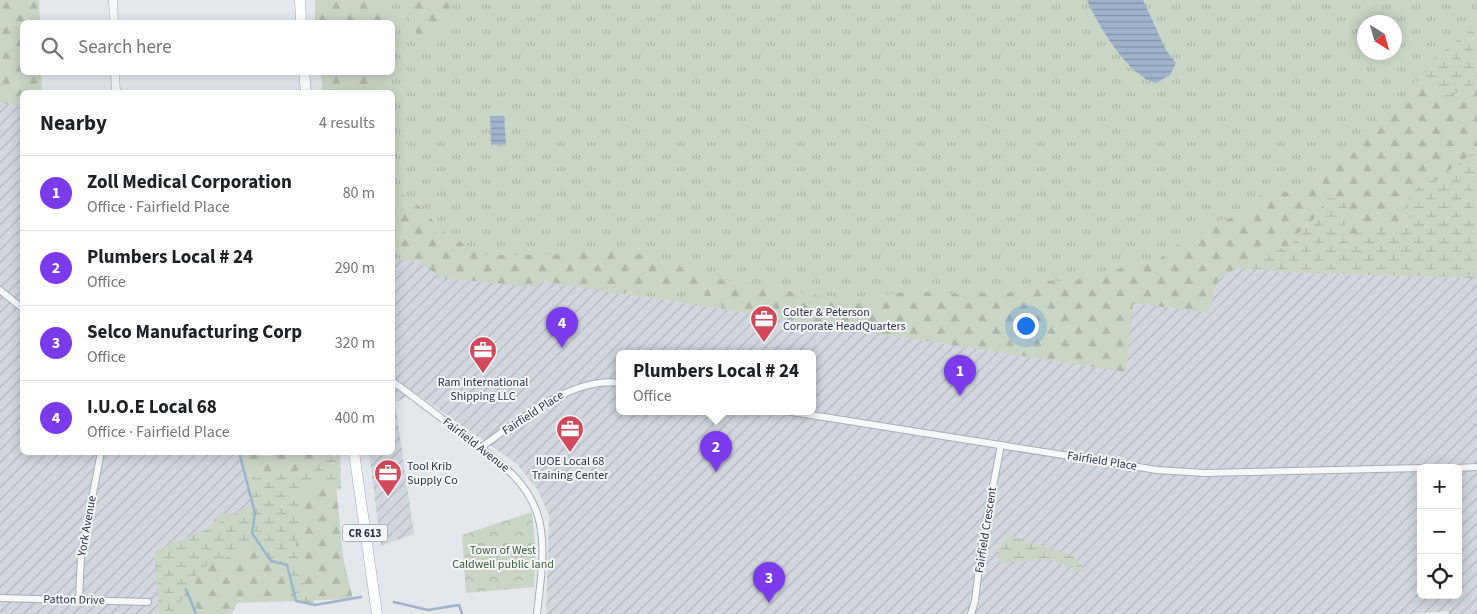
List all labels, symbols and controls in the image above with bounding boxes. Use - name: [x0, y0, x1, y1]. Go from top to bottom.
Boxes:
- north arrow: [1357, 15, 1402, 60]
- search box: [20, 20, 395, 75]
- icon: search: [38, 34, 66, 62]
- text: Search here: [78, 34, 172, 61]
- text: Nearby: [40, 108, 107, 138]
- text: 4 results: [319, 112, 375, 134]
- text: Zoll Medical Corporation: [87, 169, 292, 196]
- text: 1: [52, 182, 60, 204]
- text: 80 m: [343, 182, 375, 204]
- text: Office · Fairfield Place: [87, 196, 230, 218]
- text: Plumbers Local # 24: [87, 244, 253, 271]
- text: 2: [52, 257, 60, 279]
- text: 290 m: [335, 257, 375, 279]
- text: Office: [87, 271, 126, 293]
- office icon: Colter & Peterson Corporate HeadQuarters: [749, 304, 779, 343]
- place label: Colter & Peterson Corporate HeadQuarters: [783, 304, 906, 335]
- pin: 4: [546, 307, 578, 348]
- your location: [1013, 313, 1039, 339]
- text: Selco Manufacturing Corp: [87, 319, 302, 346]
- text: 3: [52, 332, 60, 354]
- text: 320 m: [335, 332, 375, 354]
- office icon: Ram International Shipping LLC: [468, 335, 498, 374]
- text: Office: [87, 346, 126, 368]
- popup: [616, 350, 816, 415]
- pin: 1: [944, 355, 976, 396]
- text: Plumbers Local # 24: [633, 358, 799, 385]
- place label: Ram International Shipping LLC: [438, 374, 528, 405]
- text: Office: [633, 385, 672, 407]
- street label: Fairfield Place: [499, 387, 567, 439]
- text: I.U.O.E Local 68: [87, 394, 217, 421]
- text: 4: [52, 407, 60, 429]
- text: 400 m: [335, 407, 375, 429]
- street label: Fairfield Avenue: [439, 414, 513, 476]
- office icon: IUOE Local 68 Training Center: [555, 414, 585, 453]
- text: Office · Fairfield Place: [87, 421, 230, 443]
- pin: 2: [700, 431, 732, 472]
- street label: Fairfield Place: [1066, 447, 1138, 475]
- place label: IUOE Local 68 Training Center: [532, 453, 609, 484]
- office icon: Tool Krib Supply Co: [373, 458, 403, 497]
- place label: Tool Krib Supply Co: [407, 458, 458, 489]
- map controls: [1417, 464, 1462, 599]
- button: +: [1417, 464, 1462, 509]
- street label: Fairfield Crescent: [971, 486, 1001, 574]
- street label: York Avenue: [73, 494, 101, 559]
- button: −: [1417, 509, 1462, 554]
- road number: CR 613: [342, 524, 388, 542]
- park label: Town of West Caldwell public land: [452, 542, 554, 573]
- button: locate: [1417, 554, 1462, 599]
- pin: 3: [753, 562, 785, 603]
- street label: Patton Drive: [43, 591, 105, 609]

